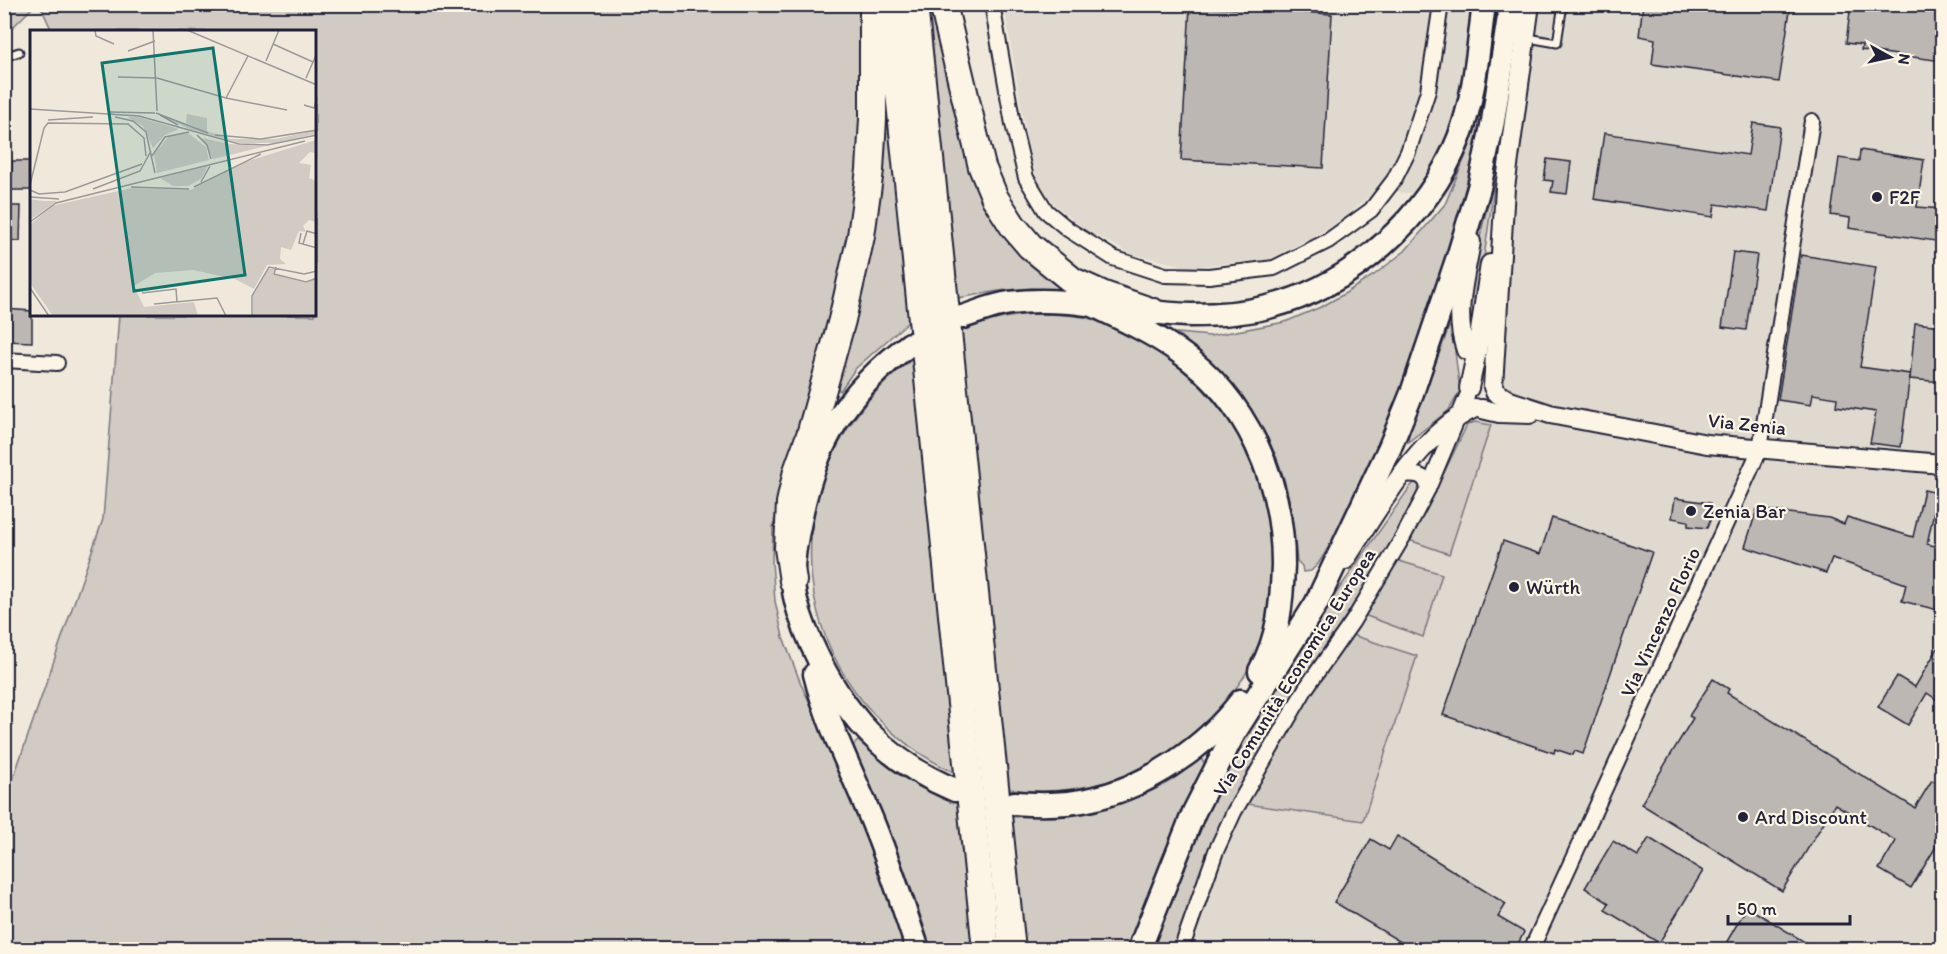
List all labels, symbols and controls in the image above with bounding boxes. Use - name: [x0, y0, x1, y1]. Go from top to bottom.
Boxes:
- north arrow: [1860, 27, 1920, 87]
- inset map: [30, 30, 316, 316]
- text: N: [1894, 52, 1915, 66]
- place label: F2F: [1889, 185, 1921, 209]
- marker: F2F: [1870, 190, 1884, 204]
- street label: Via Zenia: [1707, 408, 1787, 440]
- place label: Zenia Bar: [1703, 499, 1786, 523]
- marker: Zenia Bar: [1684, 504, 1698, 518]
- street label: Via Comunità Economica Europea: [1207, 543, 1381, 801]
- street label: Via Vincenzo Florio: [1615, 543, 1705, 701]
- place label: Würth: [1526, 575, 1581, 599]
- marker: Würth: [1507, 580, 1521, 594]
- place label: Ard Discount: [1755, 805, 1867, 829]
- marker: Ard Discount: [1736, 810, 1750, 824]
- scale bar: [1728, 888, 1850, 926]
- text: 50 m: [1737, 898, 1777, 920]

